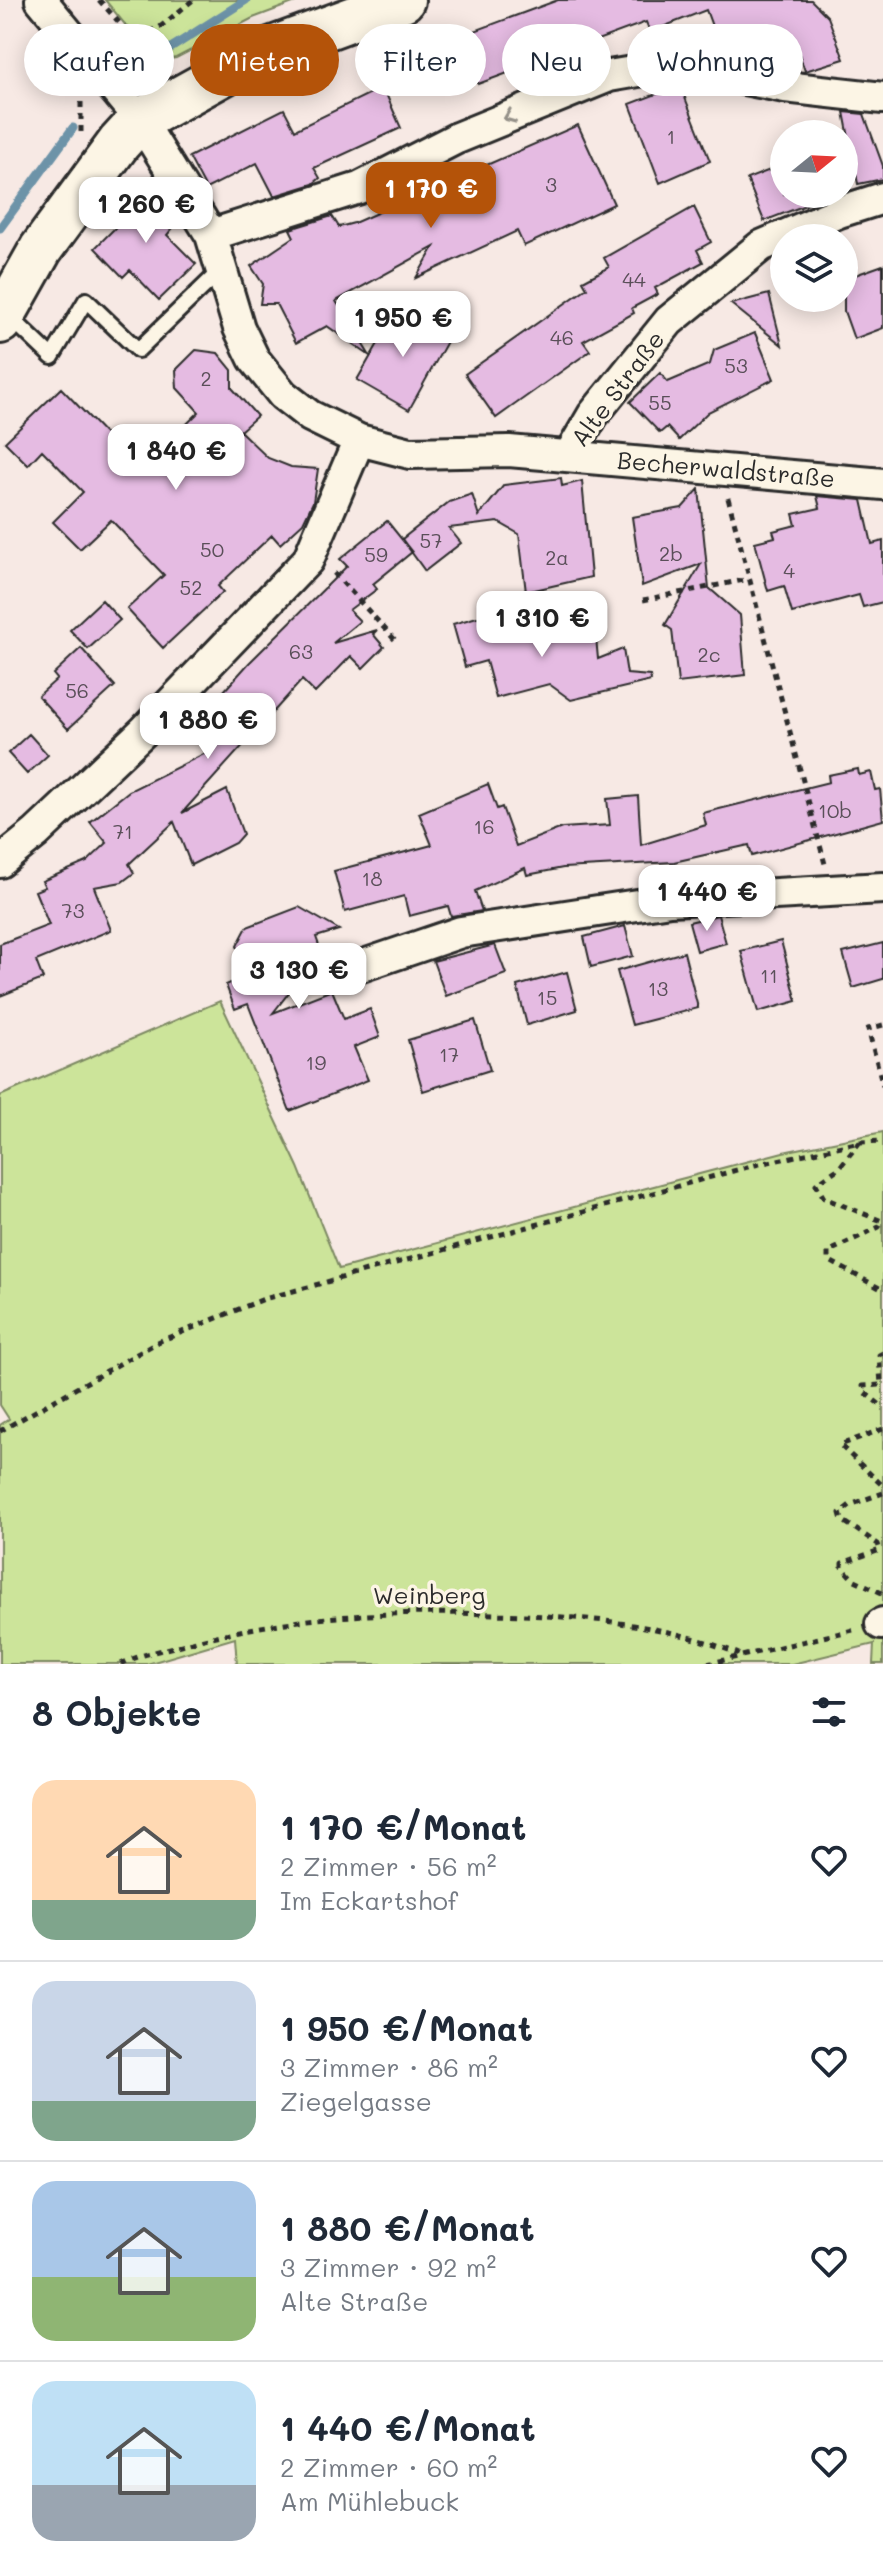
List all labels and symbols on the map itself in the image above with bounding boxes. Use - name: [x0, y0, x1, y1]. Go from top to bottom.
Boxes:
- one-way arrow: [503, 107, 517, 124]
- north arrow: [770, 120, 858, 208]
- house number: 1: [667, 123, 675, 149]
- pin: 1 170 €: [357, 162, 505, 230]
- house number: 3: [545, 171, 557, 197]
- pin: 1 260 €: [72, 177, 220, 245]
- house number: 44: [622, 266, 646, 292]
- pin: 1 950 €: [329, 291, 477, 359]
- house number: 46: [550, 324, 574, 350]
- street label: Alte Straße: [563, 324, 670, 452]
- house number: 53: [724, 352, 748, 378]
- house number: 2: [200, 365, 212, 391]
- house number: 55: [648, 389, 672, 415]
- pin: 1 840 €: [102, 424, 250, 492]
- street label: Becherwaldstraße: [616, 444, 836, 493]
- house number: 57: [420, 527, 442, 553]
- house number: 50: [200, 536, 224, 562]
- house number: 2b: [659, 540, 683, 566]
- house number: 59: [364, 541, 388, 567]
- house number: 2a: [545, 544, 569, 570]
- house number: 4: [783, 557, 795, 583]
- house number: 52: [180, 574, 202, 600]
- pin: 1 310 €: [468, 591, 616, 659]
- house number: 63: [289, 638, 313, 664]
- house number: 2c: [698, 641, 720, 667]
- house number: 56: [65, 677, 89, 703]
- pin: 1 880 €: [134, 693, 282, 761]
- house number: 10b: [818, 797, 852, 823]
- house number: 16: [473, 813, 495, 839]
- house number: 71: [113, 818, 133, 844]
- house number: 18: [361, 865, 383, 891]
- pin: 1 440 €: [633, 865, 781, 933]
- house number: 73: [62, 897, 84, 923]
- pin: 3 130 €: [225, 943, 373, 1011]
- house number: 11: [760, 962, 778, 988]
- house number: 13: [648, 975, 668, 1001]
- house number: 15: [537, 984, 557, 1010]
- house number: 17: [439, 1041, 459, 1067]
- house number: 19: [306, 1049, 327, 1075]
- street label: Weinberg: [373, 1579, 485, 1610]

